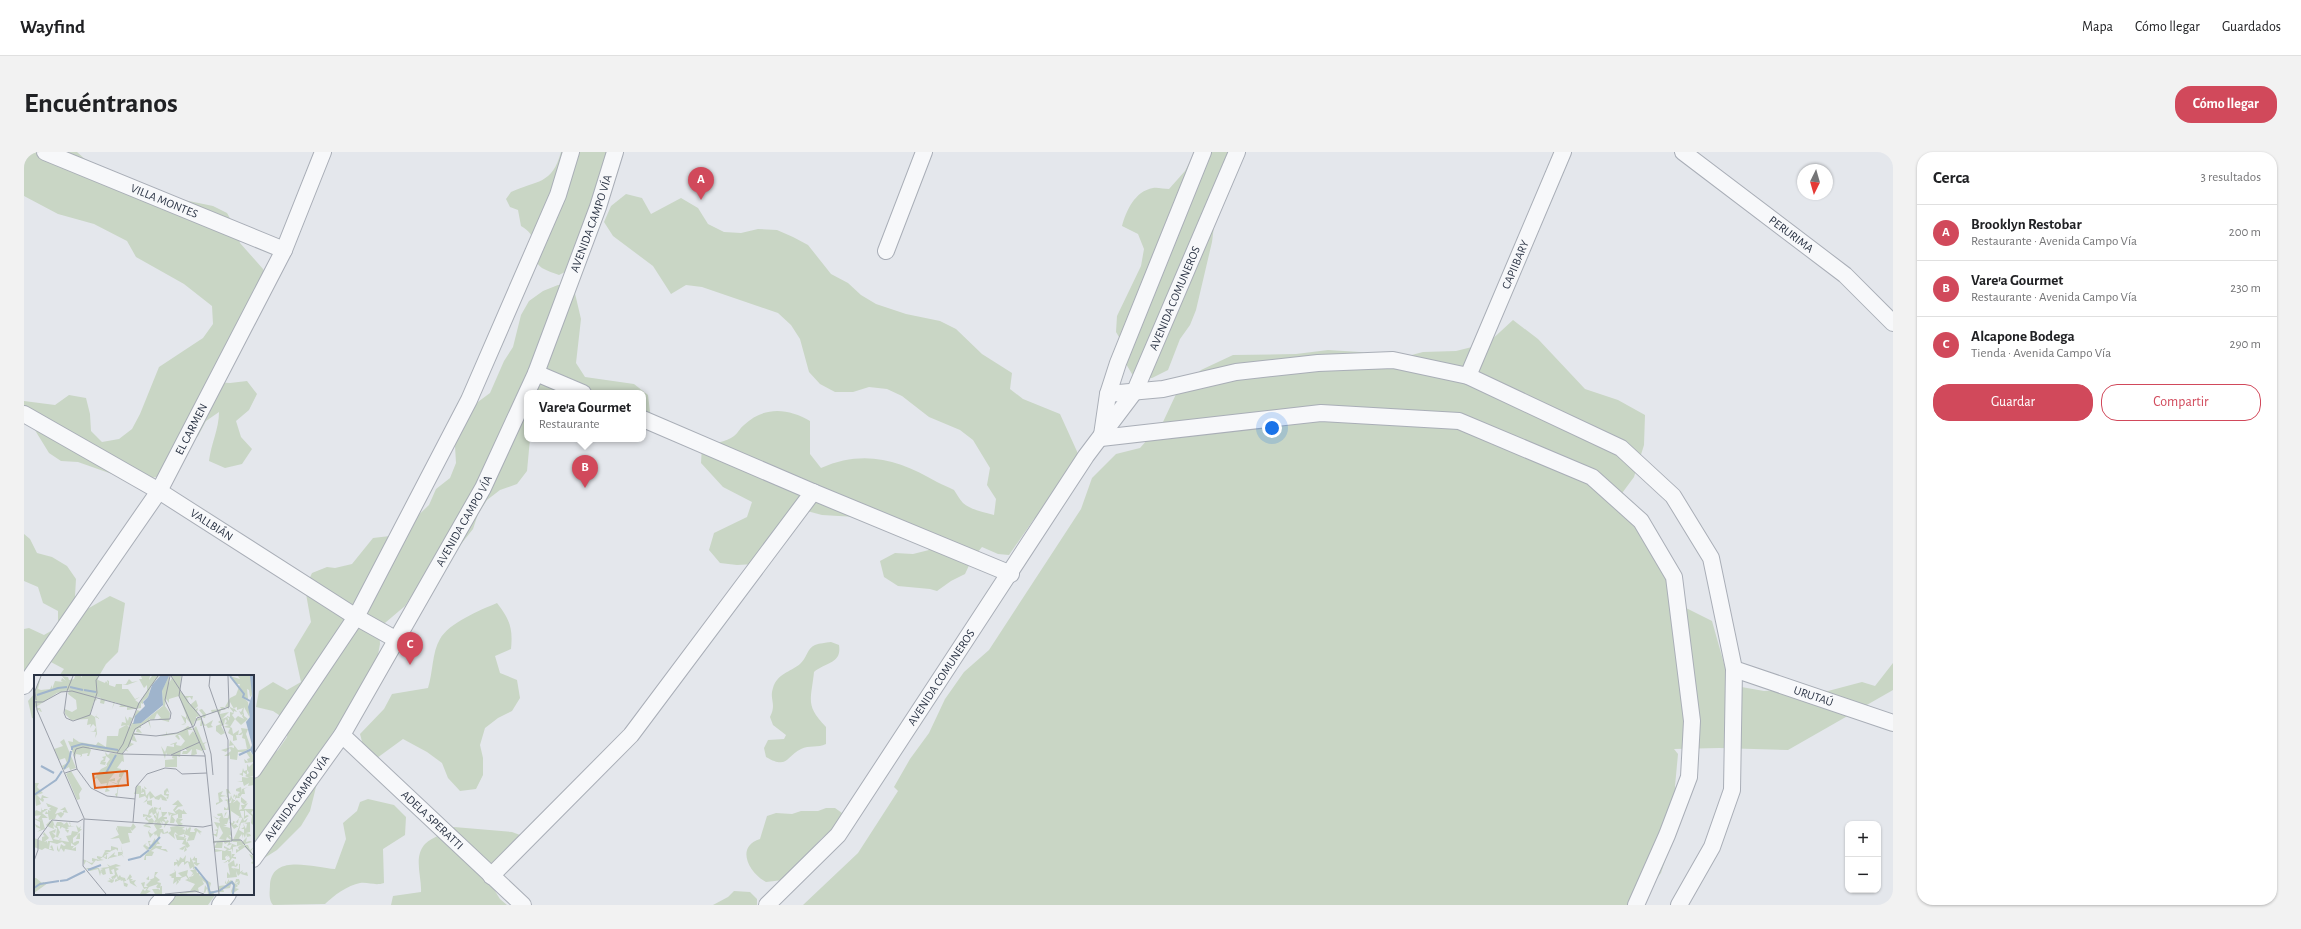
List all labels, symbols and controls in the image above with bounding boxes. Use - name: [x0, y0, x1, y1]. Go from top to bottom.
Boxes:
- text: Wayfind: [20, 18, 85, 37]
- text: Mapa: [2082, 20, 2113, 34]
- text: Cómo llegar: [2135, 20, 2200, 34]
- text: Guardados: [2222, 20, 2281, 34]
- button: Cómo llegar: [2175, 86, 2277, 123]
- text: Encuéntranos: [24, 90, 178, 118]
- north arrow: [1797, 164, 1833, 200]
- pin: A: [688, 167, 714, 200]
- text: Cerca: [1933, 169, 1970, 186]
- text: 3 resultados: [2201, 171, 2261, 184]
- street label: AVENIDA CAMPO VÍA: [568, 173, 614, 274]
- street label: VILLA MONTES: [129, 182, 200, 220]
- street label: PERURIMA: [1767, 214, 1816, 255]
- text: Brooklyn Restobar: [1971, 217, 2082, 232]
- text: A: [1942, 226, 1950, 239]
- text: 200 m: [2229, 226, 2261, 239]
- text: Restaurante · Avenida Campo Vía: [1971, 235, 2137, 248]
- street label: CAPIIBARY: [1500, 238, 1531, 291]
- street label: AVENIDA COMUNEROS: [1147, 244, 1202, 352]
- text: Vare'a Gourmet: [1971, 273, 2063, 288]
- text: B: [1942, 282, 1950, 295]
- text: 230 m: [2230, 282, 2261, 295]
- text: Restaurante · Avenida Campo Vía: [1971, 291, 2137, 304]
- text: Alcapone Bodega: [1971, 329, 2075, 344]
- text: C: [1943, 338, 1949, 351]
- text: 290 m: [2230, 338, 2261, 351]
- text: Tienda · Avenida Campo Vía: [1971, 347, 2111, 360]
- button: Guardar: [1933, 384, 2093, 421]
- button: Compartir: [2101, 384, 2261, 421]
- popup: [524, 390, 646, 442]
- text: Vare'a Gourmet: [539, 400, 631, 415]
- street label: EL CARMEN: [173, 401, 209, 457]
- text: Restaurante: [539, 418, 600, 431]
- your location: [1262, 418, 1282, 438]
- pin: B: [572, 455, 598, 488]
- street label: AVENIDA CAMPO VÍA: [433, 473, 494, 569]
- street label: VALLBIÁN: [188, 507, 235, 543]
- street label: AVENIDA COMUNEROS: [905, 627, 977, 728]
- pin: C: [397, 632, 423, 665]
- inset map: [34, 675, 254, 895]
- street label: URUTAÚ: [1792, 684, 1835, 708]
- street label: AVENIDA CAMPO VÍA: [262, 753, 332, 843]
- street label: ADELA SPERATTI: [399, 788, 466, 852]
- map controls: [1845, 821, 1881, 893]
- button: +: [1845, 821, 1881, 857]
- button: −: [1845, 857, 1881, 893]

